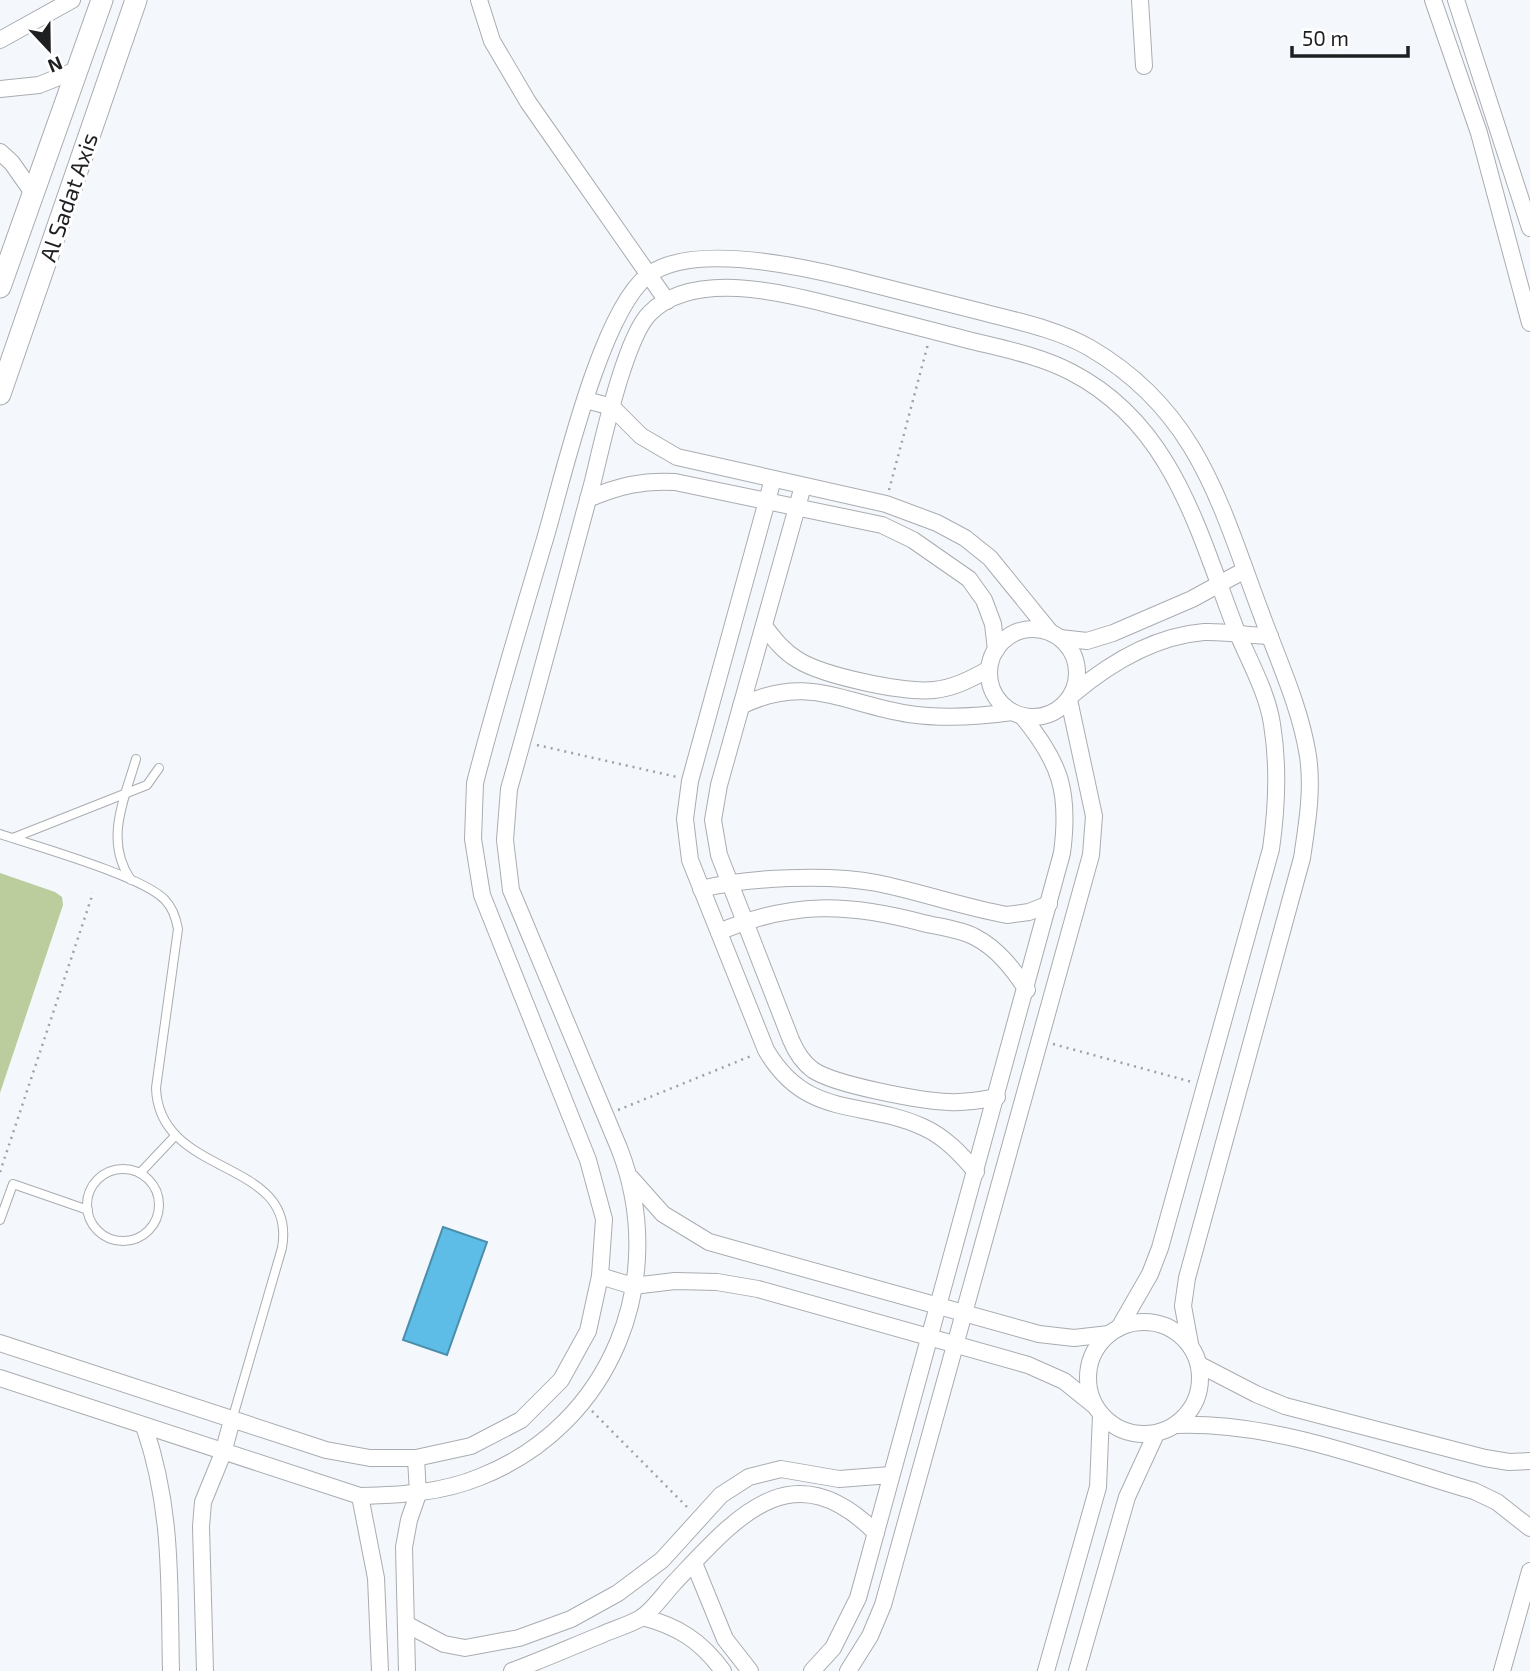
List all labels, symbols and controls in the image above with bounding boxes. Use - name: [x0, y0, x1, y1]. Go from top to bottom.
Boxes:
- north arrow: [14, 14, 84, 84]
- scale bar: [1292, 14, 1408, 58]
- text: 50 m: [1302, 25, 1349, 50]
- text: N: [45, 52, 66, 78]
- street label: Al Sadat Axis: [33, 129, 103, 265]

